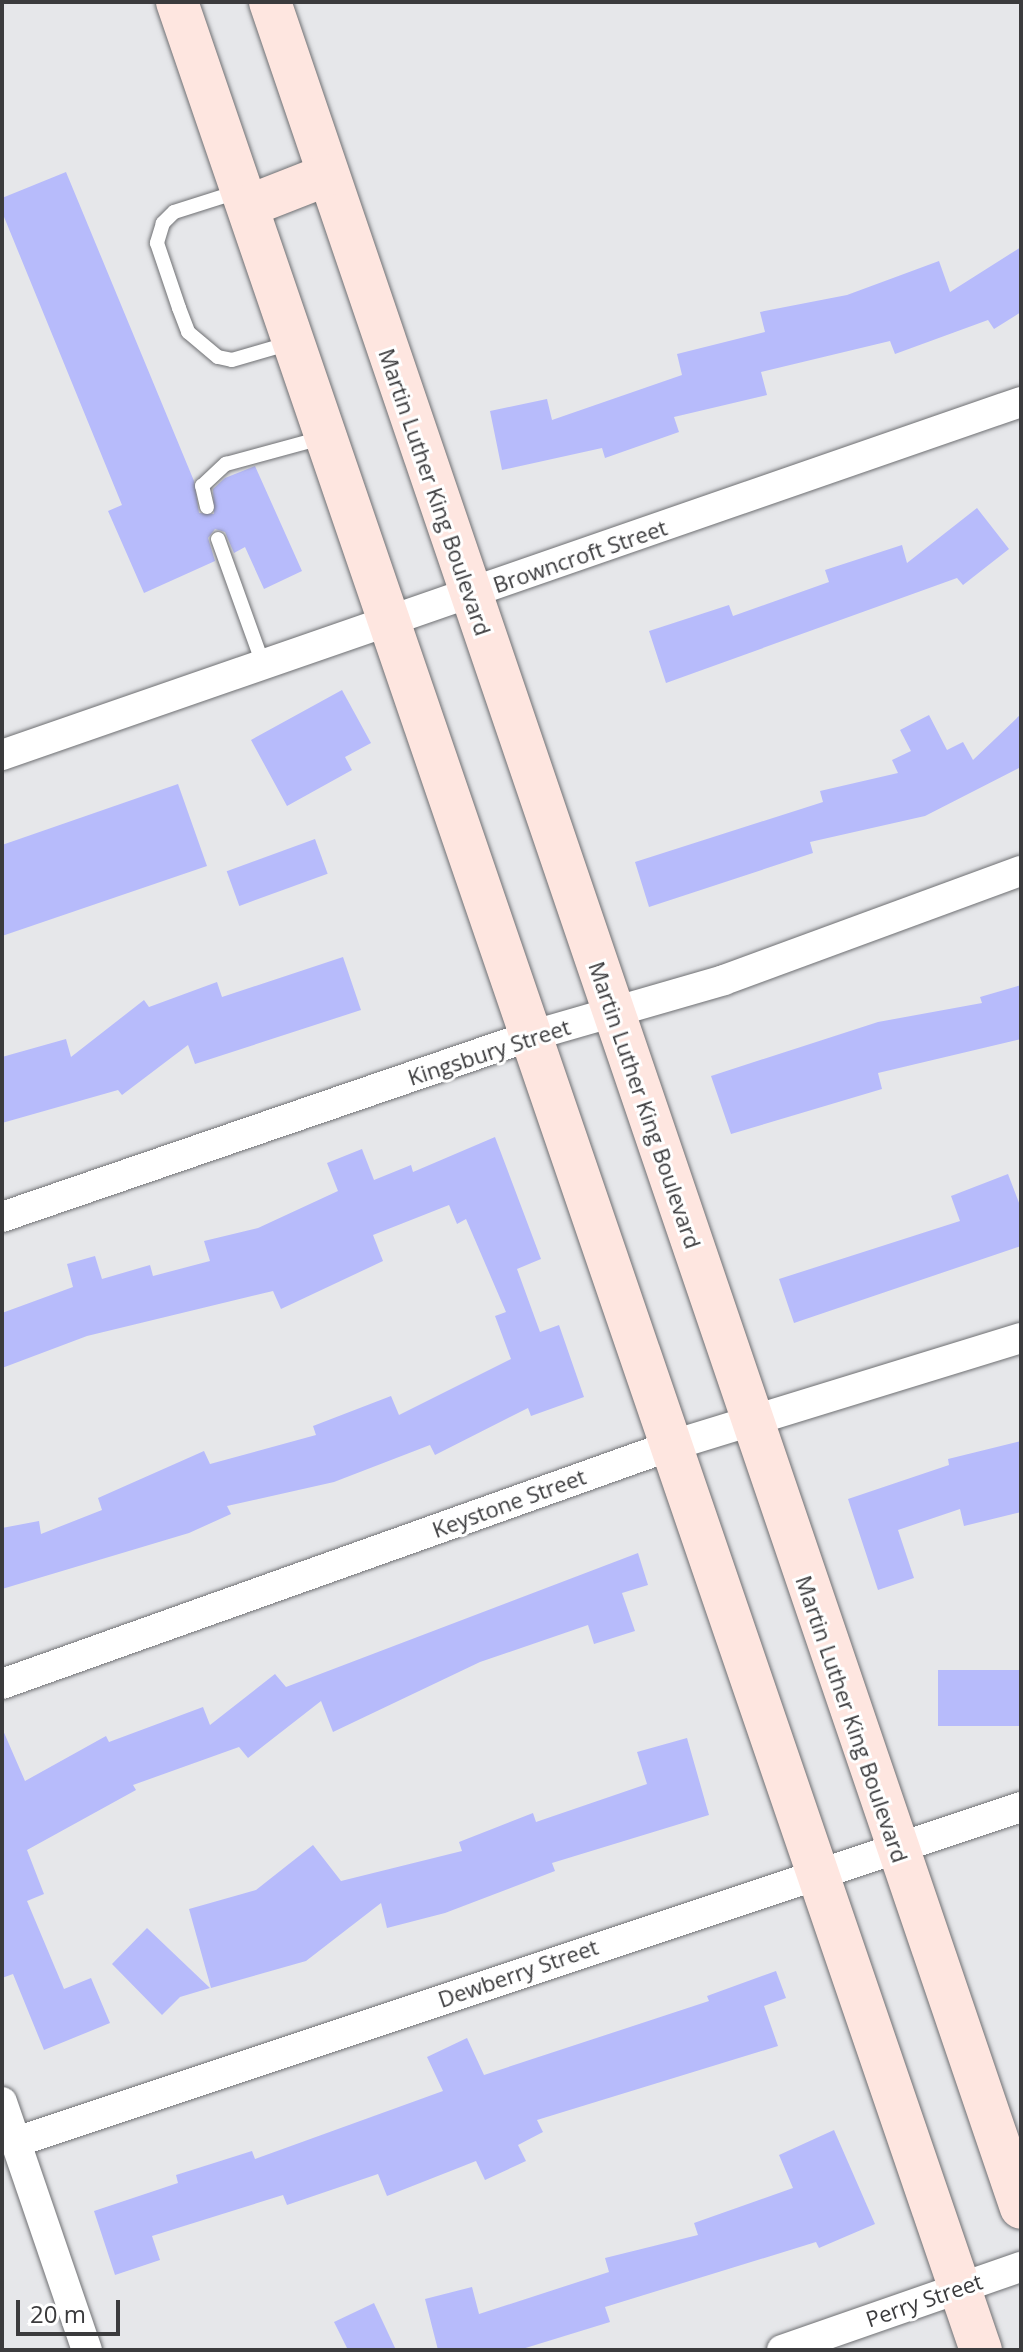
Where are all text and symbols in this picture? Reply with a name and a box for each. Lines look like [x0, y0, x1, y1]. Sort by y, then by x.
street label: Martin Luther King Boulevard [373, 345, 497, 639]
street label: Browncroft Street [490, 514, 670, 598]
street label: Martin Luther King Boulevard [583, 958, 707, 1252]
street label: Kingsbury Street [405, 1013, 573, 1091]
street label: Keystone Street [429, 1463, 589, 1543]
street label: Martin Luther King Boulevard [790, 1572, 914, 1866]
street label: Dewberry Street [435, 1933, 601, 2013]
street label: Perry Street [862, 2268, 986, 2332]
scale bar [20, 2284, 124, 2334]
text: 20 m [30, 2297, 86, 2330]

